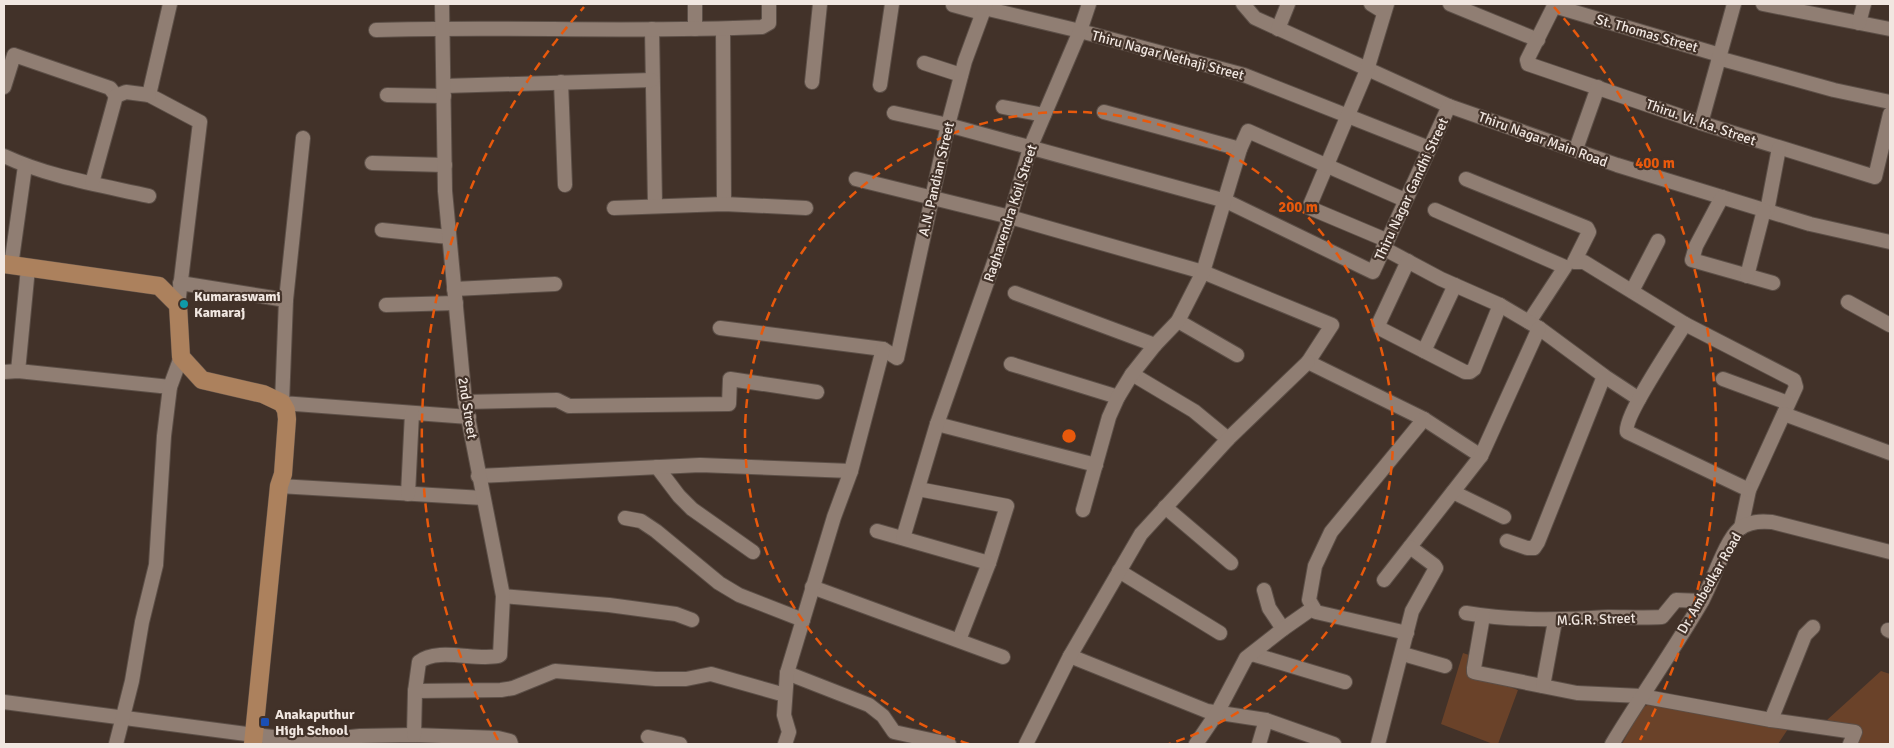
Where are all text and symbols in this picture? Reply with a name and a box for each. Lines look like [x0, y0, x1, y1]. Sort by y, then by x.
street label: St. Thomas Street [1594, 11, 1700, 56]
street label: Thiru Nagar Nethaji Street [1090, 27, 1246, 84]
street label: Thiru. Vi. Ka. Street [1644, 96, 1758, 149]
street label: Thiru Nagar Main Road [1476, 108, 1610, 171]
street label: Thiru Nagar Gandhi Street [1371, 115, 1452, 263]
street label: A.N. Pandian Street [915, 120, 958, 238]
street label: Raghavendra Koil Street [980, 142, 1041, 284]
text: 400 m [1635, 154, 1675, 172]
text: 200 m [1278, 198, 1318, 216]
place label: Kumaraswami Kamaraj [194, 288, 281, 321]
marker: Kumaraswami Kamaraj [178, 298, 190, 310]
street label: 2nd Street [454, 376, 481, 440]
centre of rings [1060, 427, 1078, 445]
street label: Dr. Ambedkar Road [1674, 530, 1745, 637]
street label: M.G.R. Street [1556, 610, 1636, 629]
place label: Anakaputhur High School [275, 706, 355, 739]
marker: Anakaputhur High School [259, 716, 271, 728]

